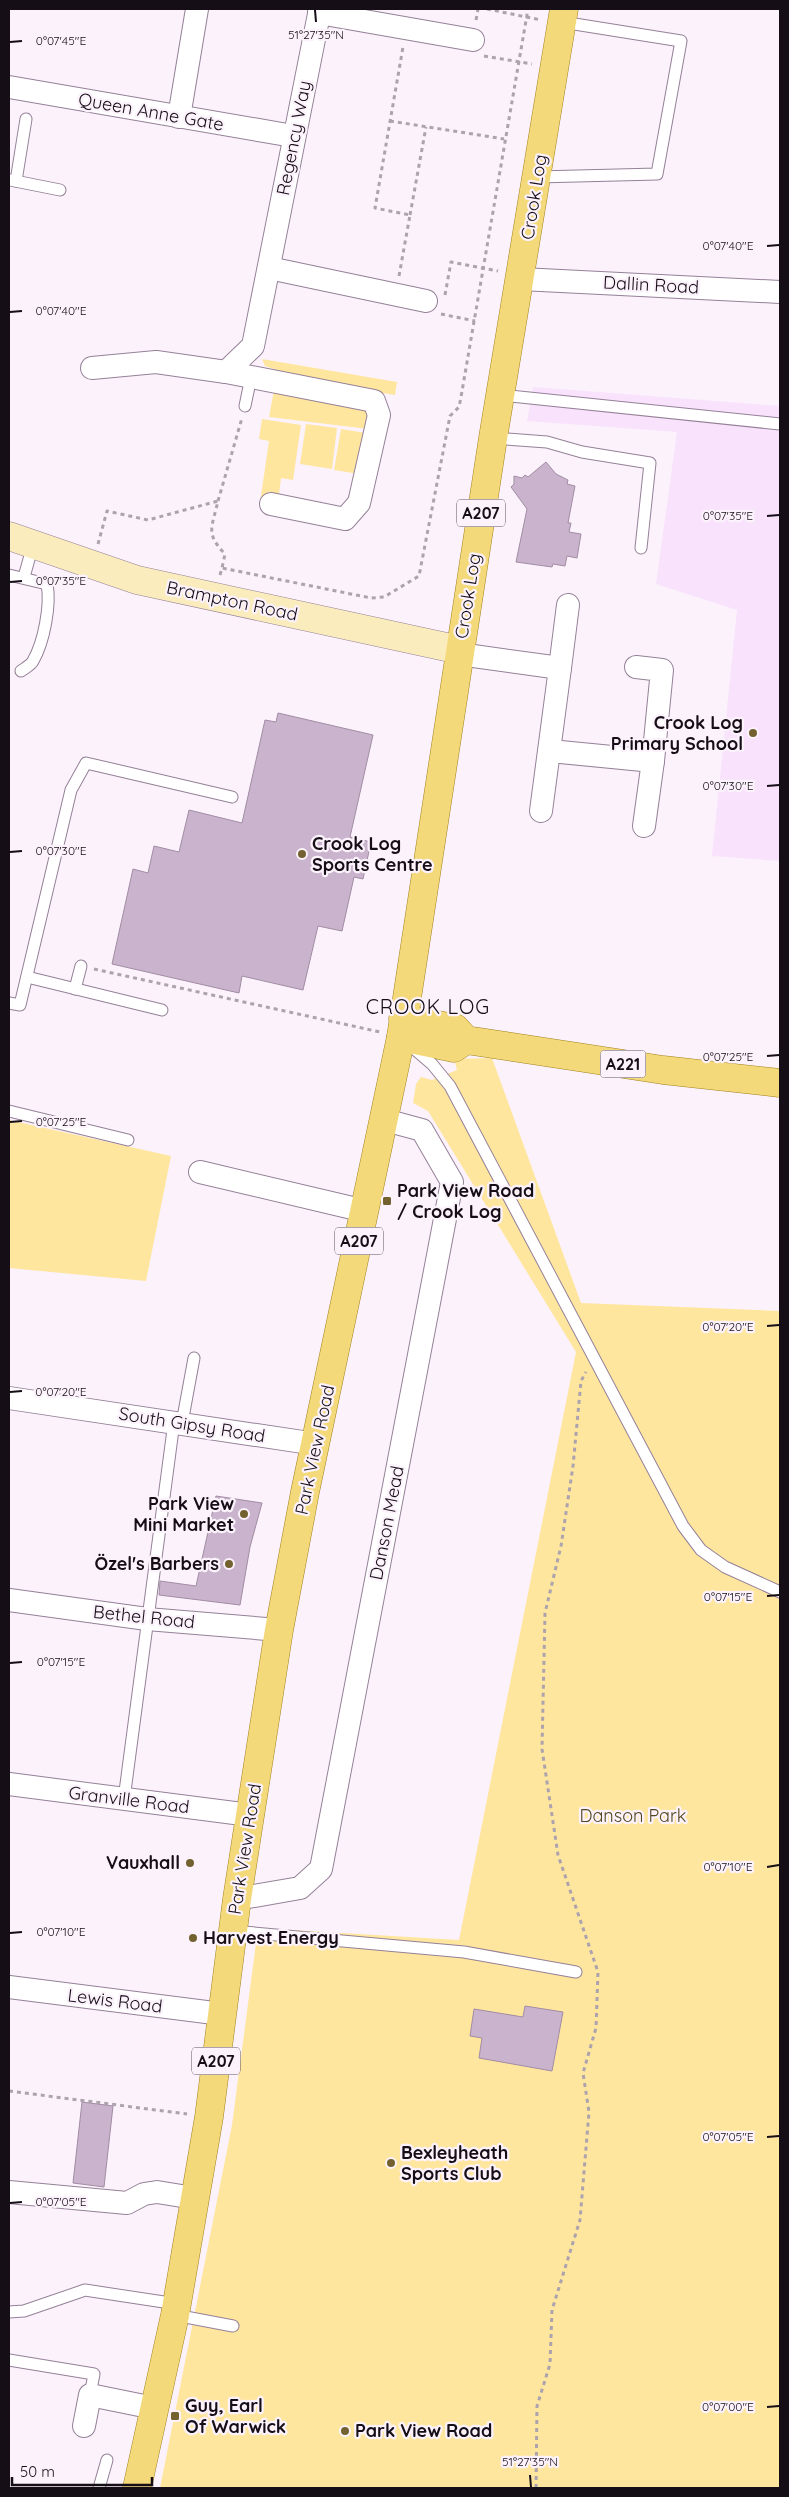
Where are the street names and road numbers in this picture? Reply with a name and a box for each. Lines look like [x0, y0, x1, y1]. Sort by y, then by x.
street label: Regency Way [271, 79, 316, 197]
street label: Queen Anne Gate [77, 87, 226, 136]
street label: Crook Log [515, 153, 552, 241]
street label: Dallin Road [603, 271, 700, 298]
road number: A207 [457, 499, 505, 526]
street label: Crook Log [449, 552, 486, 640]
street label: Brampton Road [164, 575, 300, 626]
road number: A221 [600, 1050, 646, 1078]
road number: A207 [335, 1228, 383, 1254]
street label: Park View Road [290, 1383, 339, 1517]
street label: South Gipsy Road [117, 1402, 267, 1447]
street label: Danson Mead [364, 1464, 409, 1582]
street label: Bethel Road [92, 1600, 196, 1633]
street label: Granville Road [67, 1781, 191, 1818]
street label: Park View Road [223, 1782, 266, 1916]
street label: Lewis Road [66, 1983, 164, 2018]
road number: A207 [192, 2048, 240, 2074]

